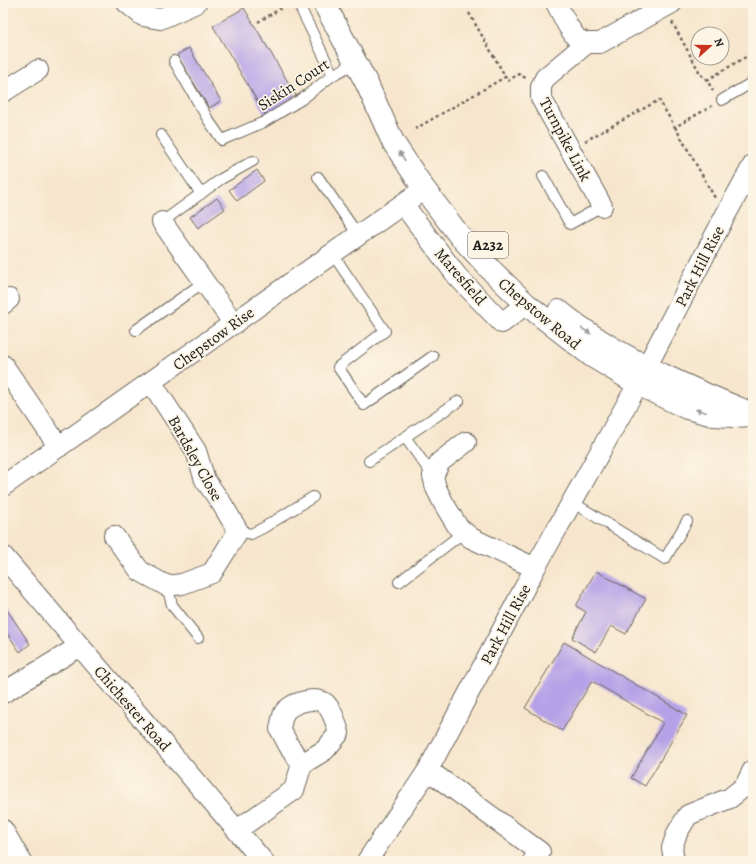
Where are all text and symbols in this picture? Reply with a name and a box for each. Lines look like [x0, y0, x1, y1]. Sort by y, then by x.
north arrow [690, 26, 730, 66]
text: N [710, 36, 727, 49]
street label: Siskin Court [253, 53, 334, 116]
street label: Turnpike Link [534, 94, 596, 185]
one-way arrow [399, 151, 406, 162]
street label: Park Hill Rise [670, 222, 730, 311]
road number: A232 [468, 232, 508, 258]
street label: Maresfield [429, 243, 492, 310]
street label: Chepstow Road [493, 273, 586, 355]
street label: Chepstow Rise [168, 302, 259, 376]
one-way arrow [581, 327, 591, 335]
one-way arrow [694, 408, 707, 414]
street label: Bardsley Close [163, 412, 228, 505]
street label: Park Hill Rise [475, 580, 536, 669]
street label: Chichester Road [89, 661, 176, 757]

